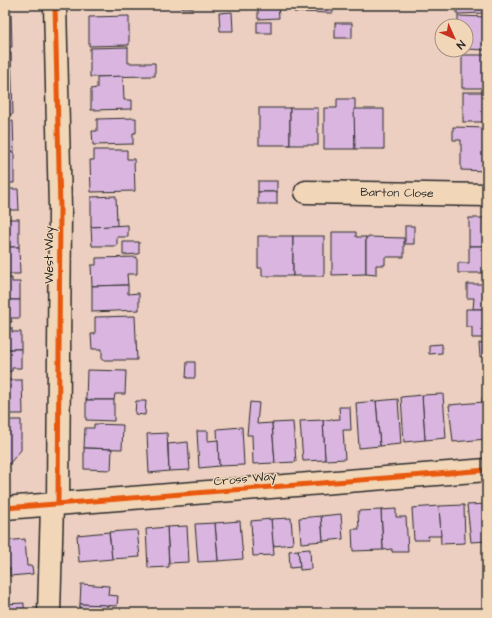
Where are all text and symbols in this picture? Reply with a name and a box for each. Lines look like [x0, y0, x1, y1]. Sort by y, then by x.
north arrow [434, 18, 474, 58]
text: N [453, 37, 468, 53]
street label: Barton Close [360, 184, 434, 202]
street label: West Way [41, 226, 59, 284]
street label: Cross Way [213, 468, 277, 491]

